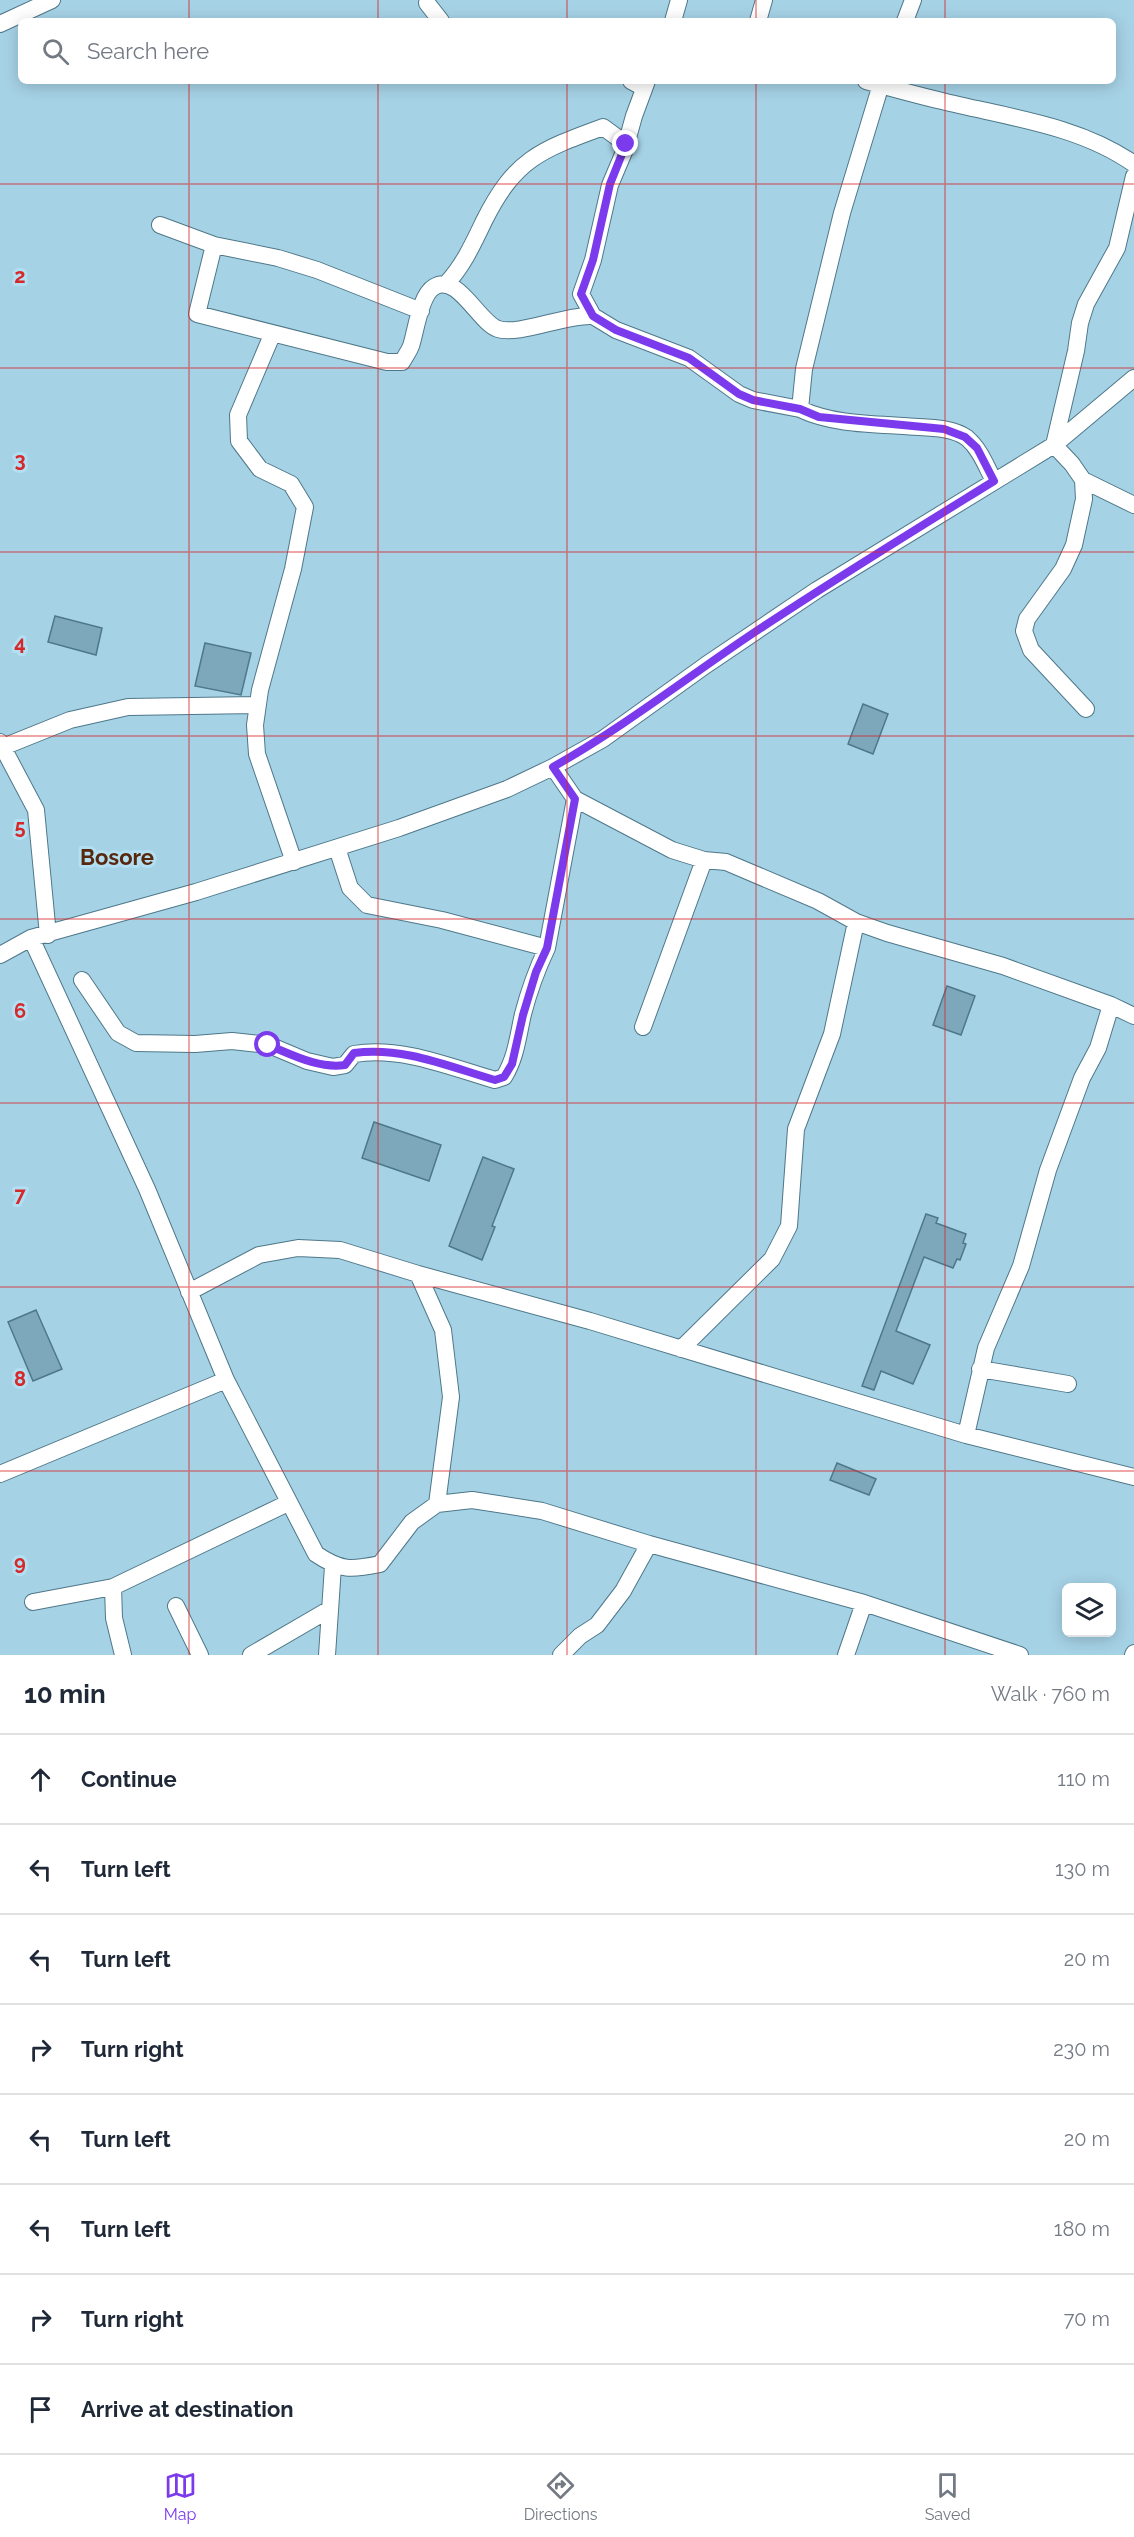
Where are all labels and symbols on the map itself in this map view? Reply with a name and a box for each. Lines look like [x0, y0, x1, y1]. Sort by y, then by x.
route end [612, 130, 638, 156]
text: 2 [14, 264, 26, 288]
text: 3 [14, 448, 26, 472]
text: 4 [14, 631, 26, 655]
text: 5 [14, 815, 26, 839]
district label: Bosore [80, 844, 154, 870]
text: 6 [14, 999, 26, 1023]
route start [254, 1031, 280, 1057]
text: 7 [14, 1183, 26, 1207]
text: 8 [14, 1367, 26, 1391]
text: 9 [14, 1551, 26, 1575]

